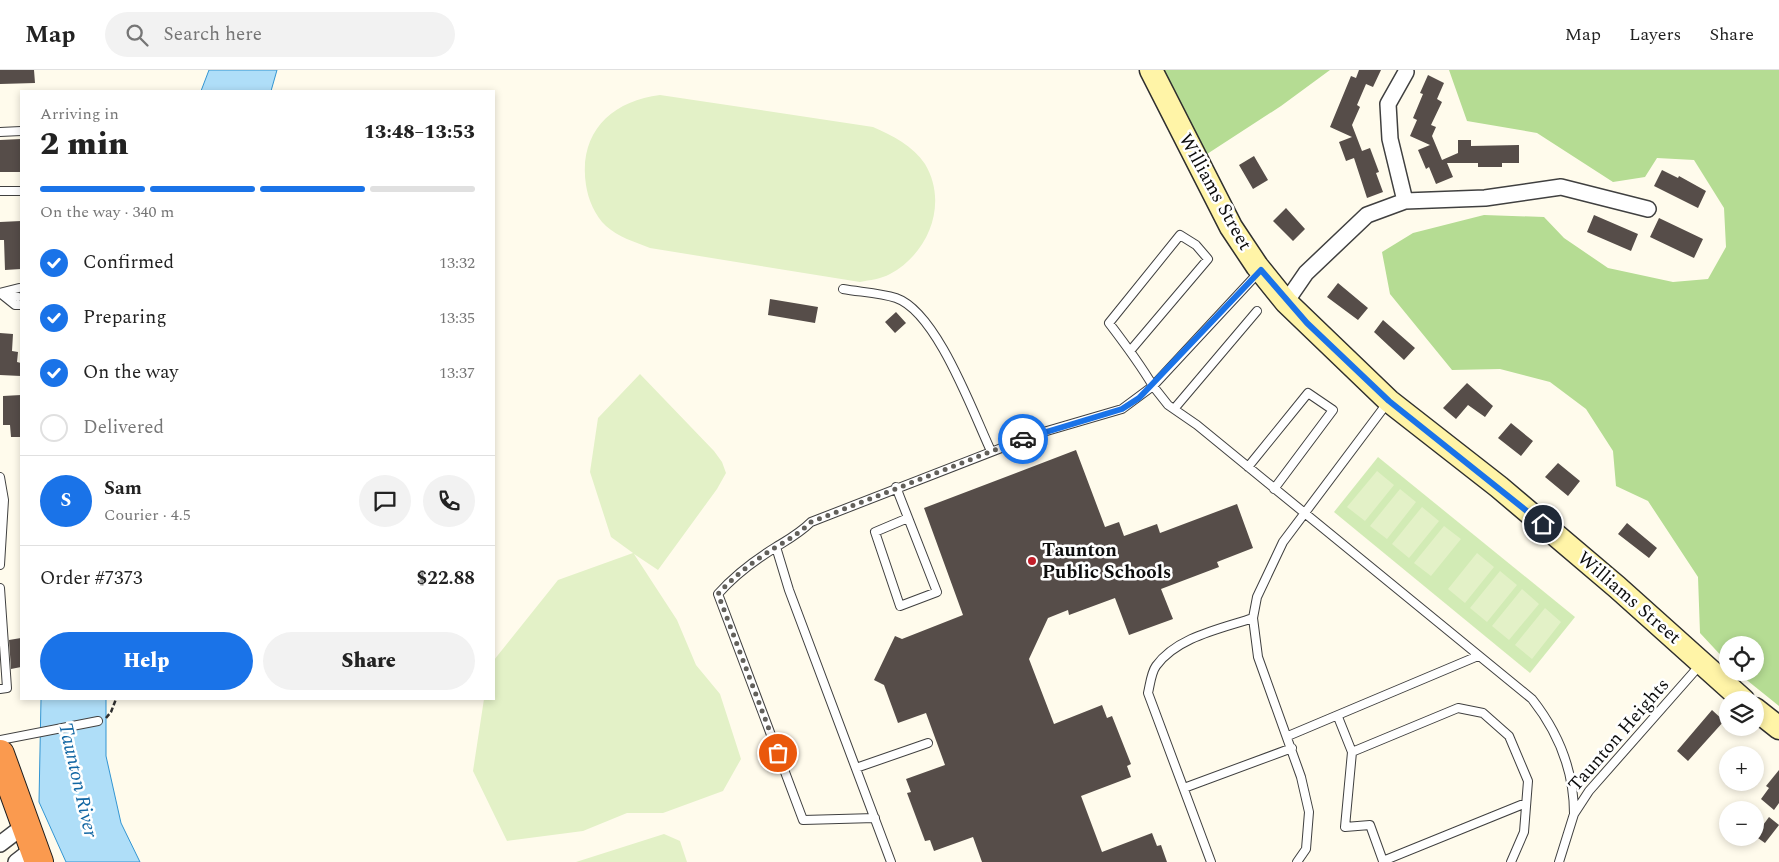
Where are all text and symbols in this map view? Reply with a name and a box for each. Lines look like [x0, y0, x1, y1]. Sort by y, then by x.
search box [105, 12, 455, 57]
text: Map [25, 17, 75, 53]
text: Search here [163, 20, 262, 49]
icon: search [123, 21, 151, 49]
text: Map [1565, 21, 1601, 48]
text: Layers [1629, 21, 1681, 48]
text: Share [1709, 21, 1754, 48]
text: Arriving in [40, 102, 119, 126]
text: 13:48–13:53 [364, 118, 475, 147]
text: 2 min [40, 120, 128, 169]
street label: Williams Street [1171, 128, 1259, 256]
text: On the way · 340 m [40, 200, 174, 224]
text: Confirmed [83, 248, 174, 277]
icon: check [40, 249, 68, 277]
text: 13:32 [439, 251, 475, 275]
text: Preparing [83, 303, 167, 332]
icon: check [40, 304, 68, 332]
text: 13:35 [439, 306, 475, 330]
text: On the way [83, 358, 179, 387]
icon: check [40, 359, 68, 387]
text: 13:37 [439, 361, 475, 385]
text: Delivered [83, 413, 164, 442]
courier [998, 414, 1048, 464]
icon: car [1009, 425, 1037, 453]
text: Sam [104, 474, 142, 503]
button: chat [359, 475, 411, 527]
button: phone [423, 475, 475, 527]
text: S [61, 486, 71, 515]
text: Courier · 4.5 [104, 503, 191, 527]
pin [1522, 503, 1564, 545]
icon: home [1529, 510, 1557, 538]
place label: Taunton Public Schools [1042, 536, 1171, 587]
street label: Williams Street [1570, 544, 1688, 652]
marker: Taunton Public Schools [1026, 555, 1038, 567]
text: Order #7373 [40, 564, 143, 593]
text: $22.88 [417, 564, 475, 593]
button: Help [40, 632, 253, 690]
button: Share [263, 632, 475, 690]
map controls [1719, 636, 1764, 846]
button: locate [1719, 636, 1764, 681]
street label: Taunton Heights [1561, 672, 1677, 798]
button: layers [1719, 691, 1764, 736]
water label: Taunton River [50, 720, 106, 841]
pin [757, 732, 799, 774]
icon: bag [764, 739, 792, 767]
button: + [1719, 746, 1764, 791]
button: − [1719, 801, 1764, 846]

